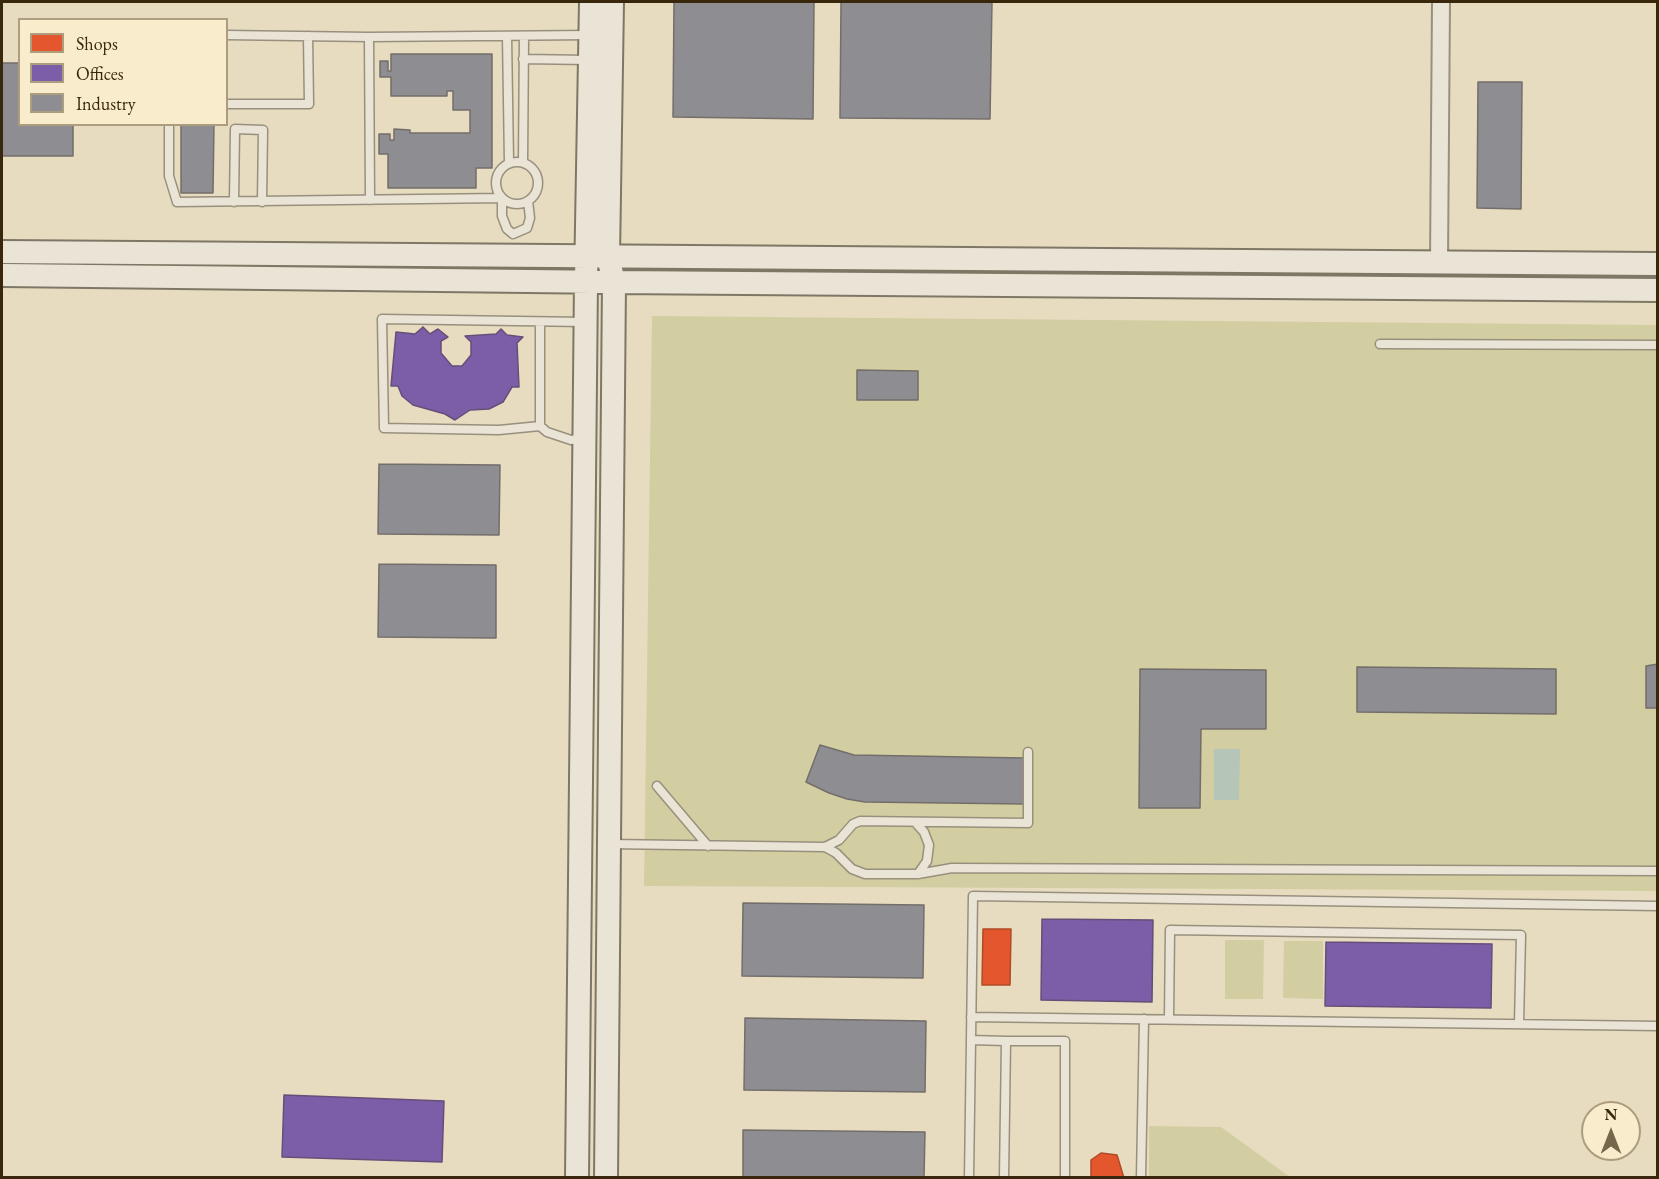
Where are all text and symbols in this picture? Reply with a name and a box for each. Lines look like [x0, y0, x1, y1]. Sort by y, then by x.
legend [18, 18, 228, 126]
text: Shops [76, 32, 118, 55]
text: Offices [76, 62, 124, 85]
text: Industry [76, 92, 136, 115]
north arrow [1581, 1101, 1641, 1161]
text: N [1605, 1104, 1617, 1125]

